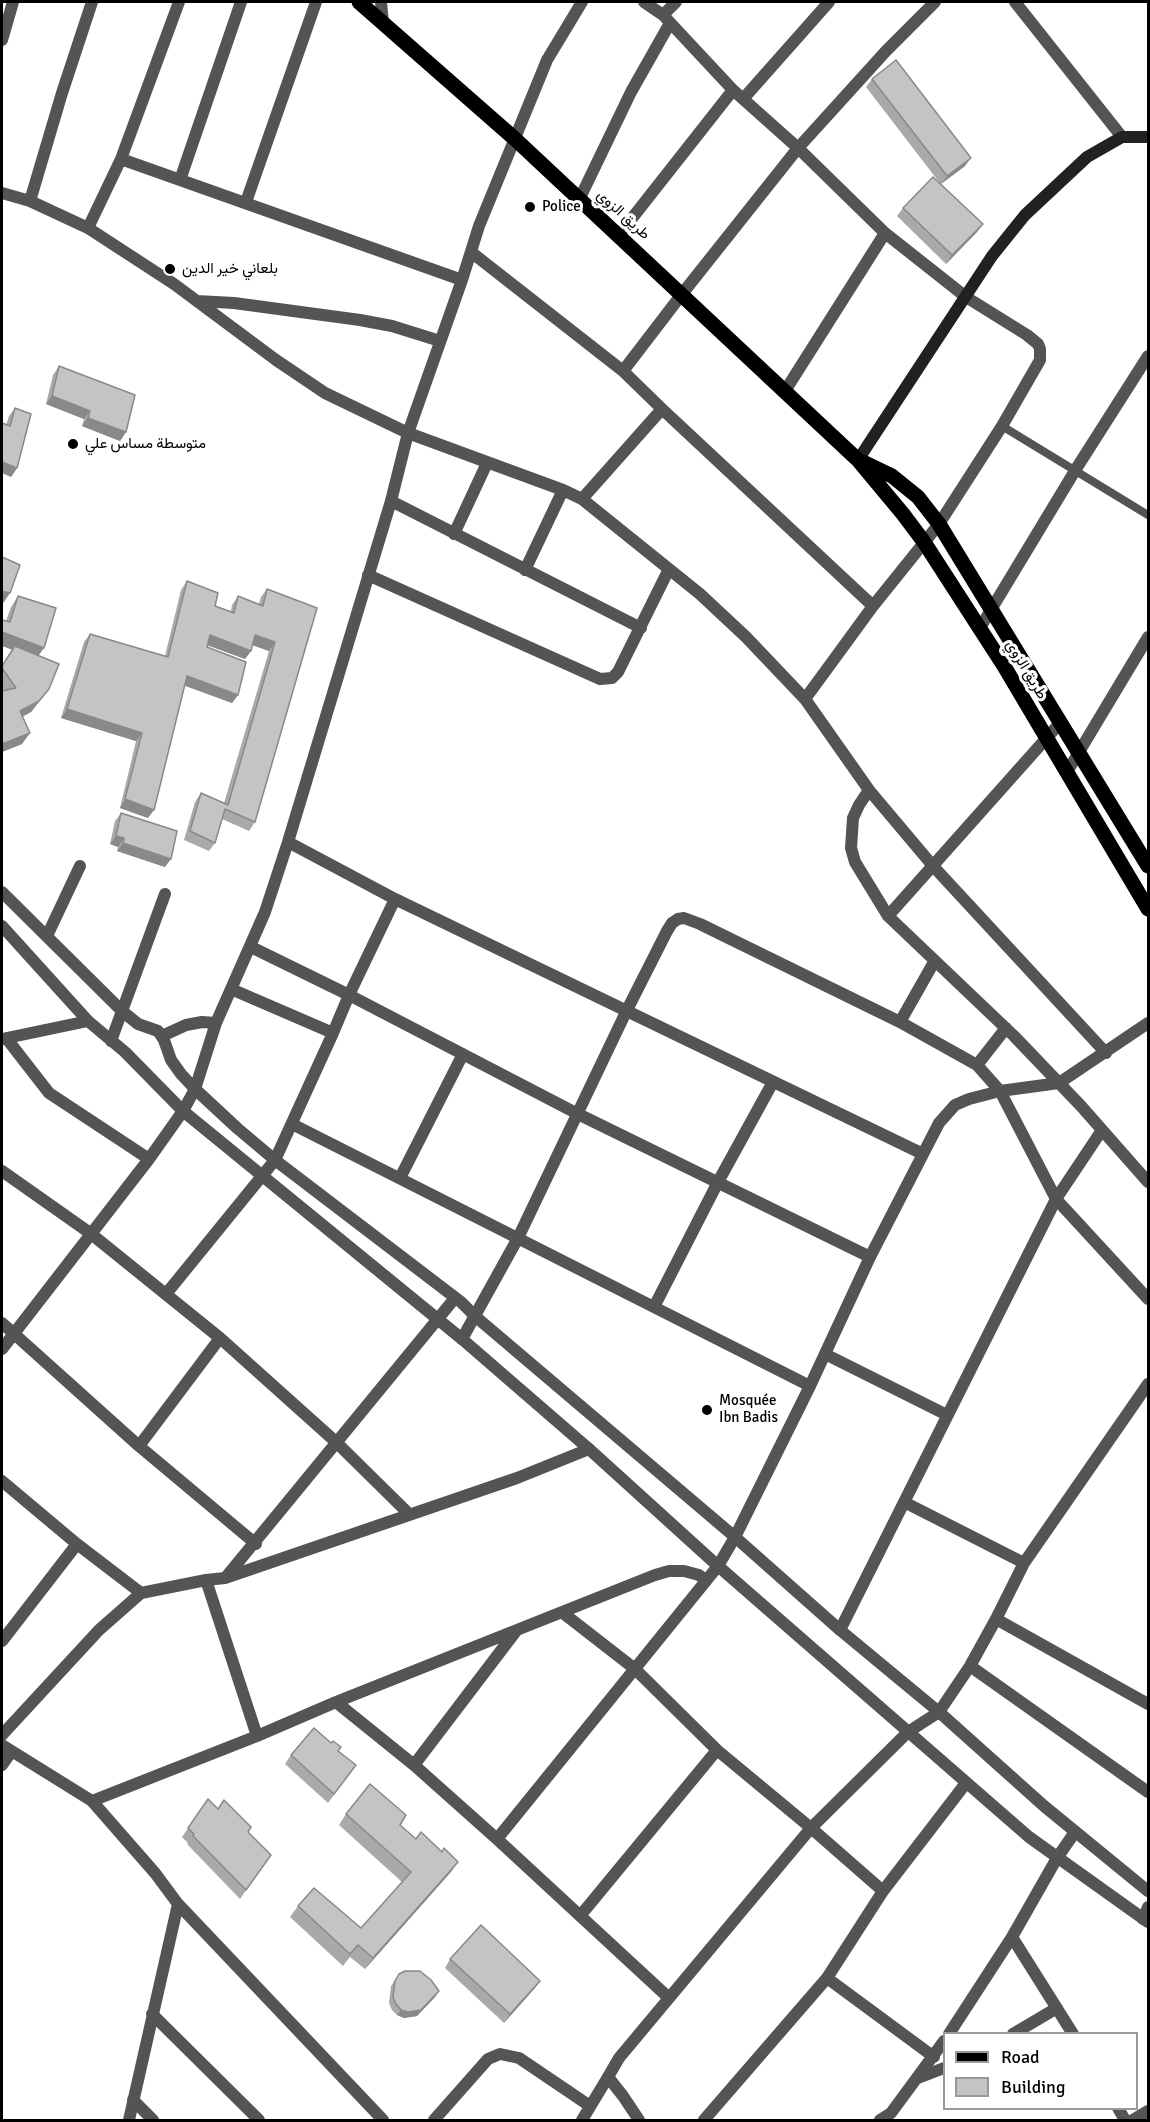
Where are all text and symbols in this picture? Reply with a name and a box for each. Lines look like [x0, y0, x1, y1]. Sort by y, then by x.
street label: طريق الزوي [593, 186, 653, 244]
place label: Police [542, 198, 581, 216]
marker: Police [523, 200, 537, 214]
place label: بلعاني خير الدين [182, 260, 278, 278]
marker: بلعاني خير الدين [163, 262, 177, 276]
place label: متوسطة مساس علي [85, 435, 206, 453]
marker: متوسطة مساس علي [66, 437, 80, 451]
street label: طريق الزوي [1001, 637, 1051, 703]
place label: Mosquée Ibn Badis [719, 1392, 778, 1427]
marker: Mosquée Ibn Badis [700, 1403, 714, 1417]
legend [943, 2032, 1138, 2110]
text: Road [1001, 2046, 1040, 2068]
text: Building [1001, 2076, 1065, 2098]

